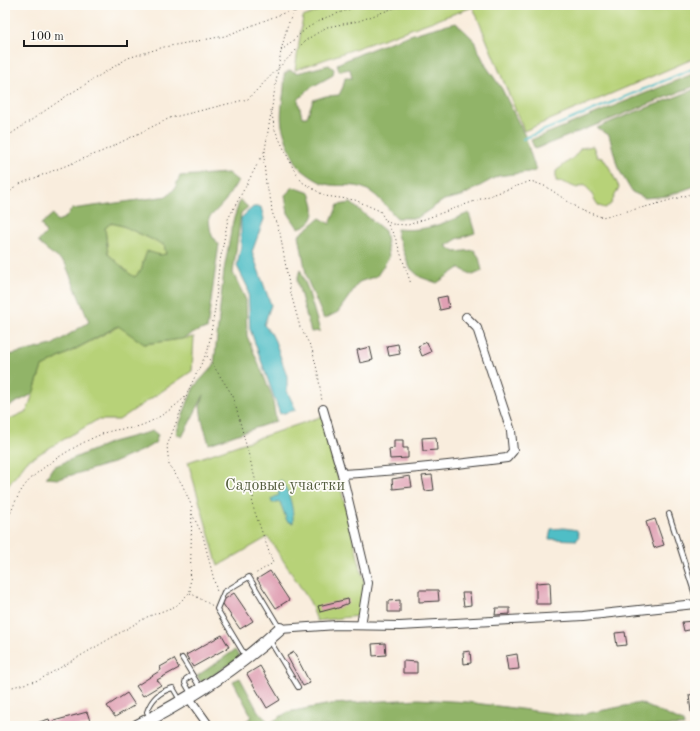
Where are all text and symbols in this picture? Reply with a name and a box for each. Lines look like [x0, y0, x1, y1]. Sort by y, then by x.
scale bar [24, 22, 127, 48]
text: 100 m [30, 31, 64, 43]
park label: Садовые участки [225, 478, 345, 494]

